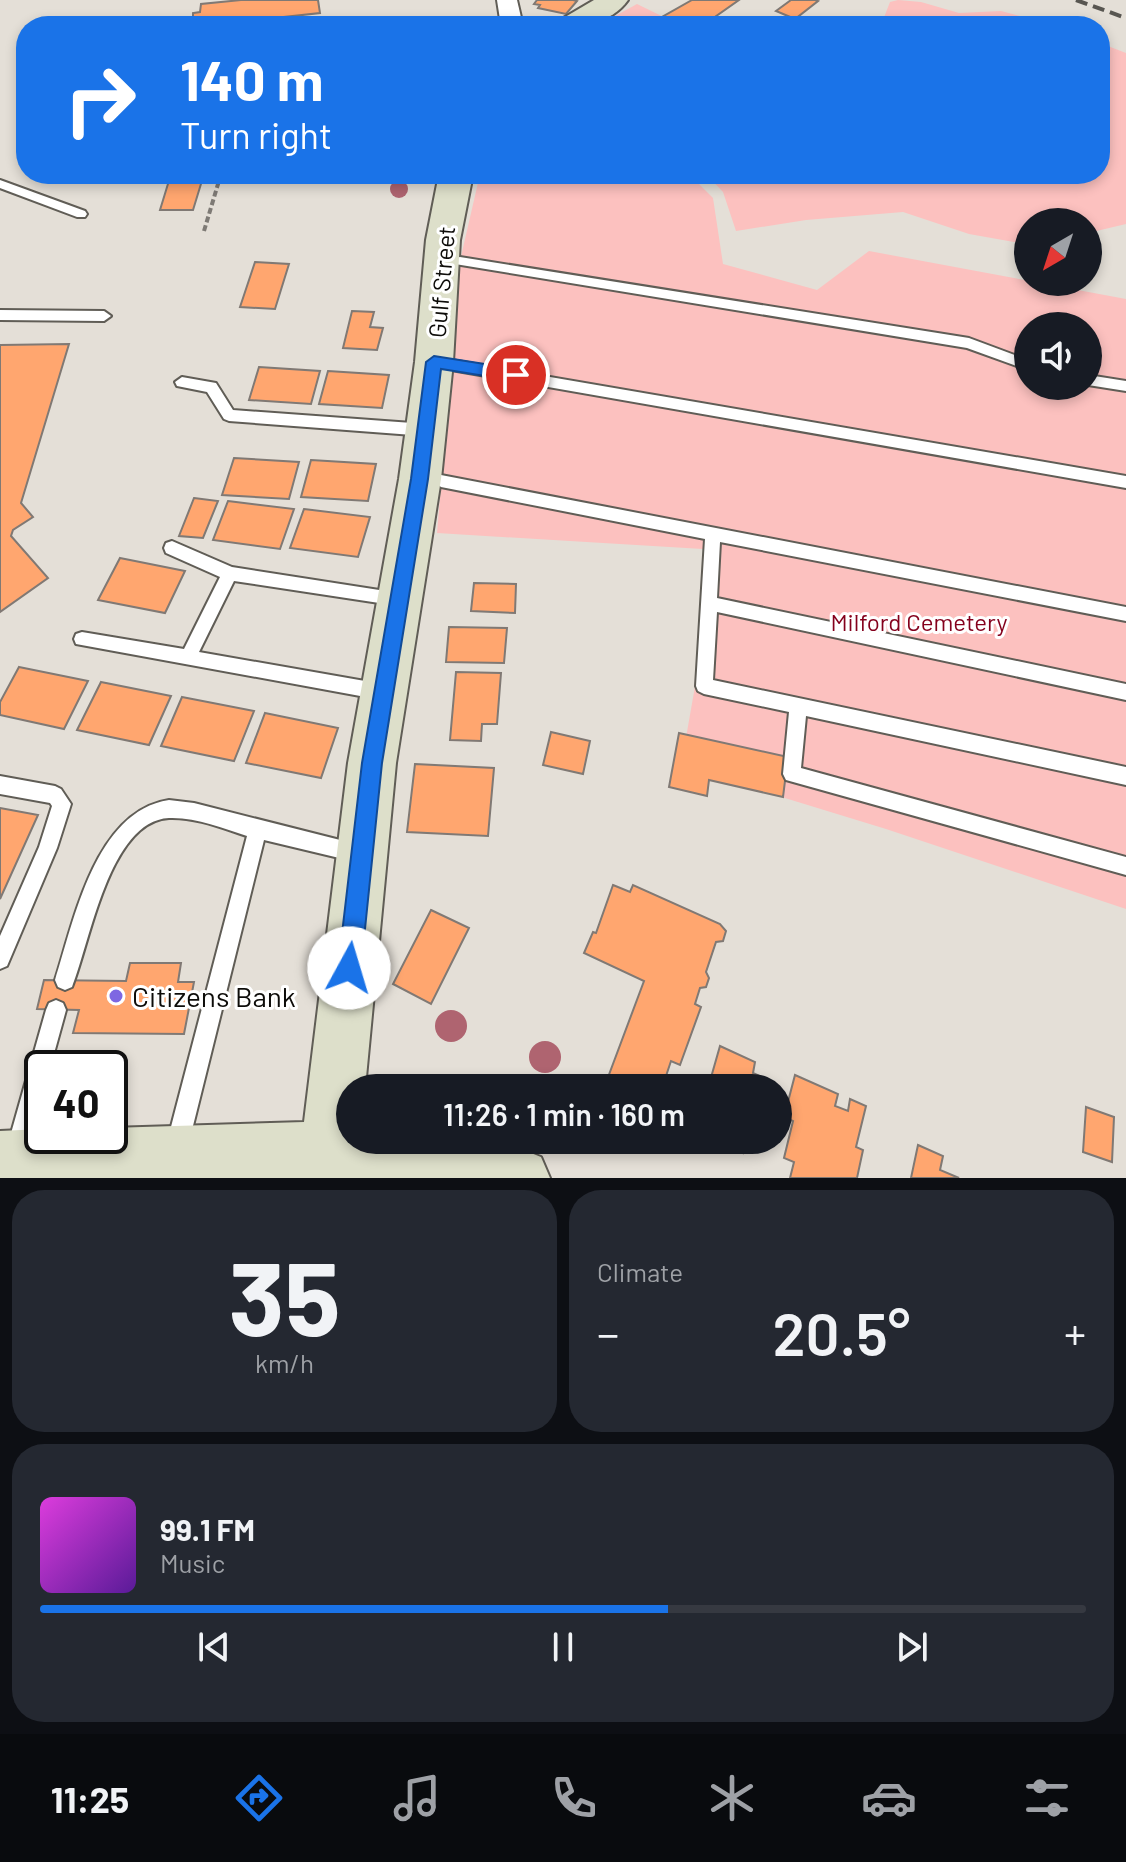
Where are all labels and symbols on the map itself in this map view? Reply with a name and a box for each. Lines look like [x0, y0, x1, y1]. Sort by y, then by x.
north arrow [1014, 208, 1102, 296]
street label: Gulf Street [422, 225, 460, 339]
pin [482, 341, 550, 409]
park label: Milford Cemetery [830, 607, 1008, 636]
position arrow [307, 926, 391, 1010]
place label: Citizens Bank [132, 979, 296, 1013]
marker: Citizens Bank [107, 987, 125, 1005]
speed limit sign: 40 [24, 1050, 128, 1154]

